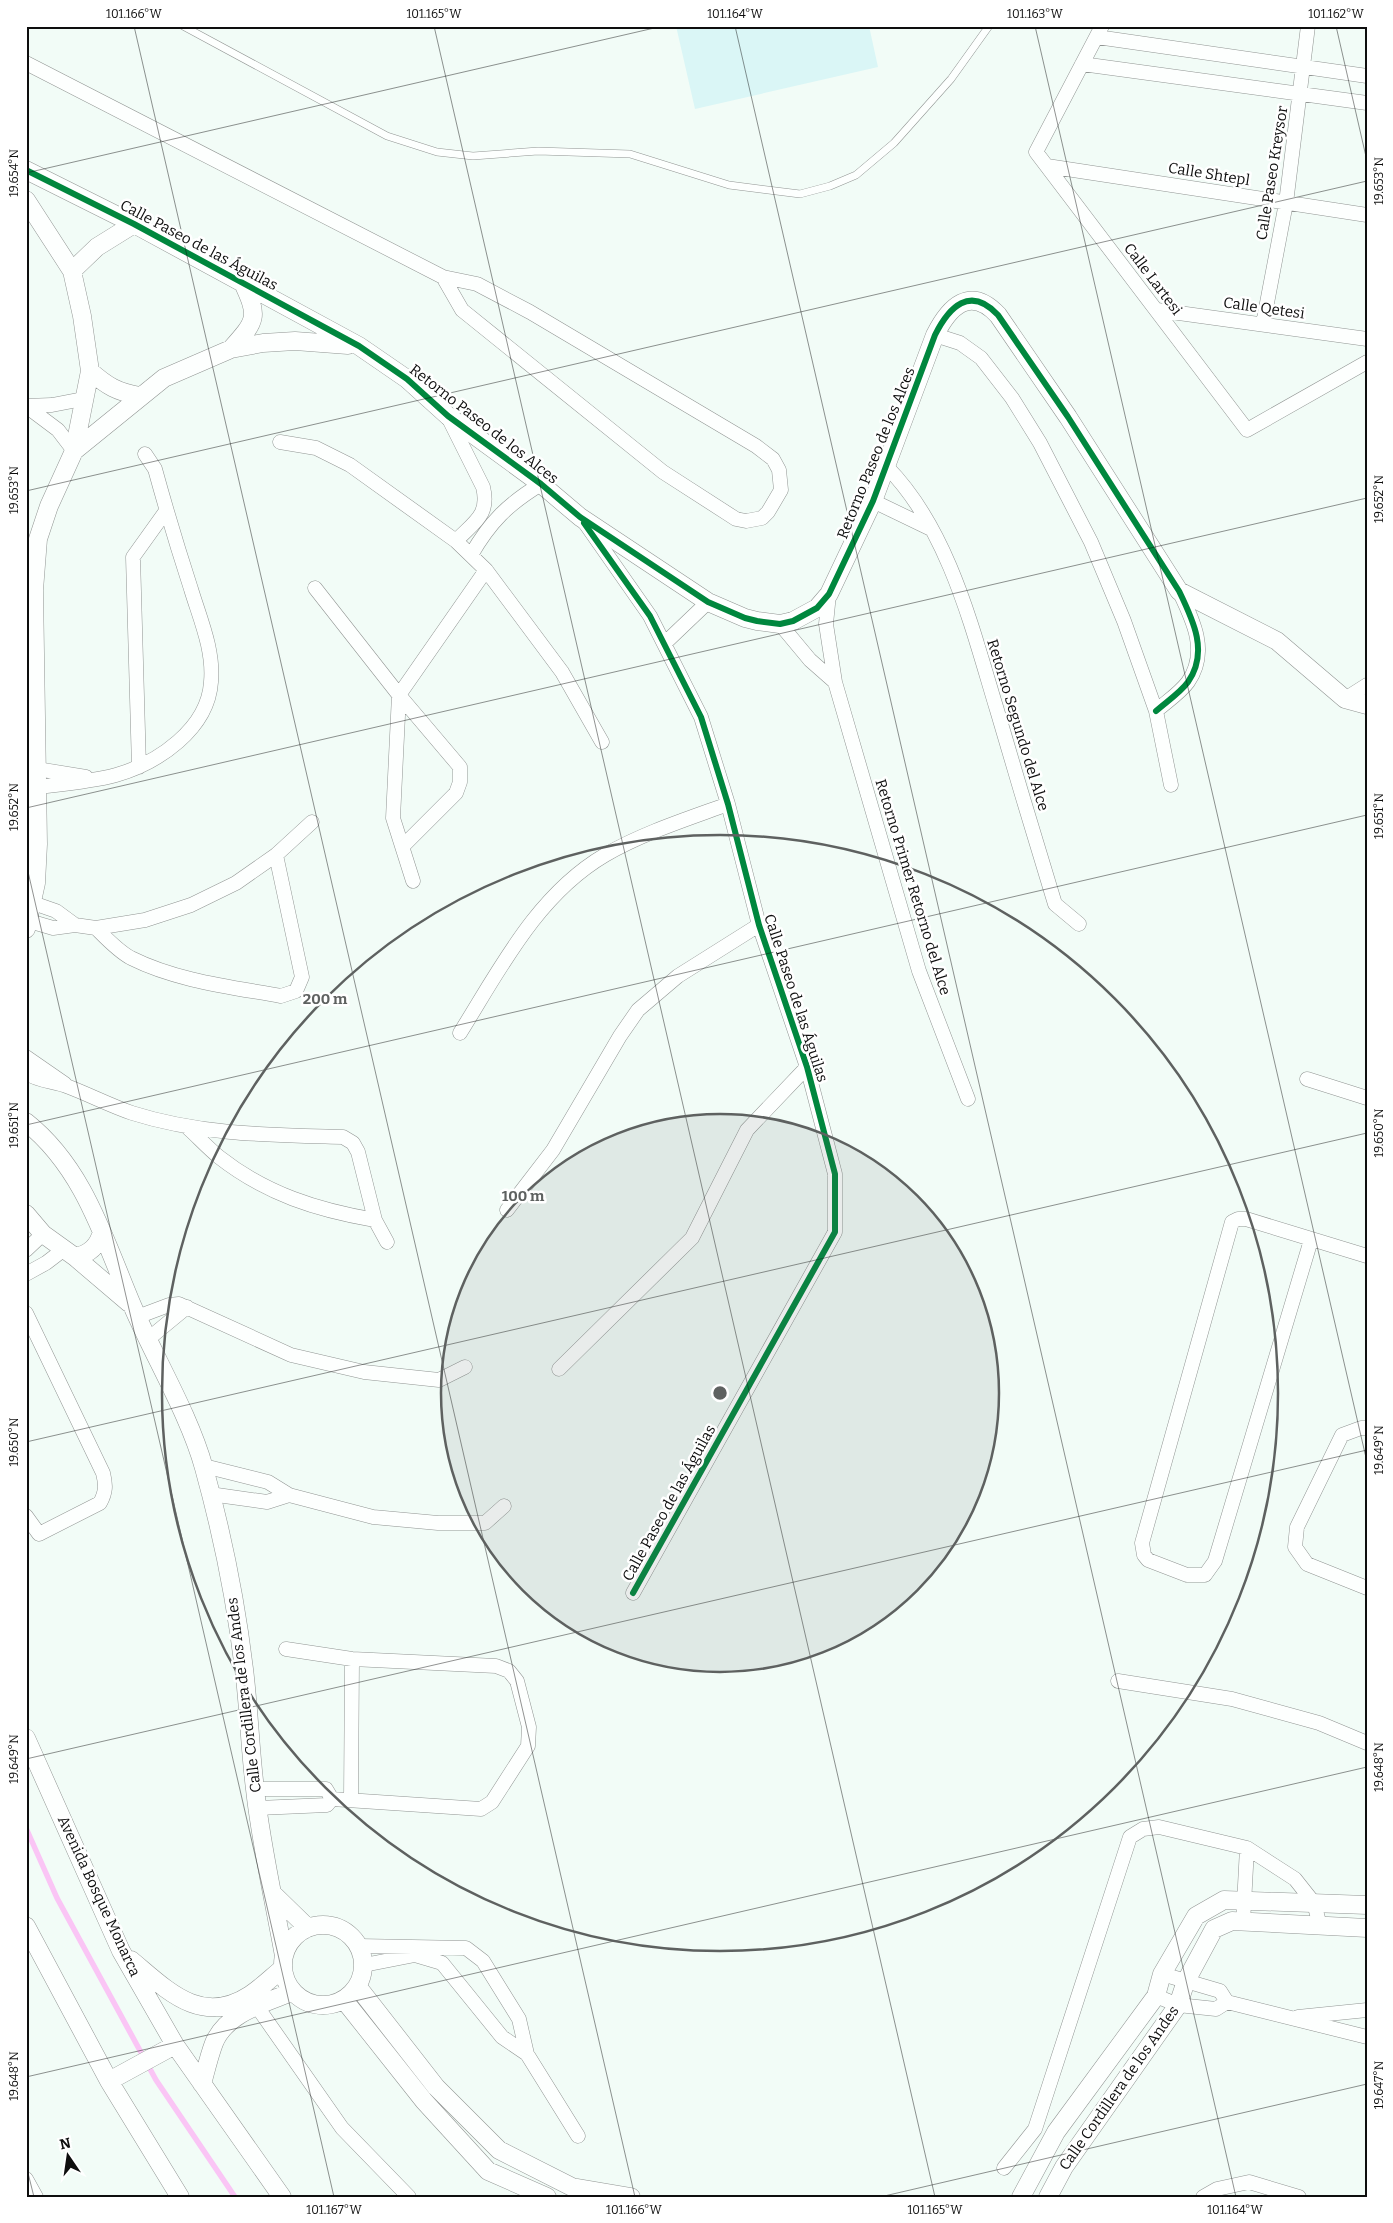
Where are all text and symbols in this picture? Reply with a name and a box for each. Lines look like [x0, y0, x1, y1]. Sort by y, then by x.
text: 101.166°W [106, 7, 163, 21]
text: 101.165°W [406, 7, 462, 21]
text: 101.164°W [707, 7, 764, 21]
text: 101.163°W [1007, 7, 1064, 21]
text: 101.162°W [1308, 7, 1364, 21]
street label: Calle Paseo Kreysor [1252, 104, 1292, 241]
text: 19.654°N [7, 148, 21, 197]
text: 19.653°N [1372, 156, 1386, 205]
street label: Calle Shtepl [1167, 159, 1251, 189]
street label: Calle Paseo de las Águilas [117, 196, 281, 294]
street label: Calle Lartesi [1120, 239, 1186, 319]
street label: Calle Qetesi [1222, 293, 1306, 323]
street label: Retorno Paseo de los Alces [406, 360, 562, 488]
street label: Retorno Paseo de los Alces [833, 364, 919, 542]
text: 19.653°N [7, 465, 21, 514]
text: 19.652°N [1372, 475, 1386, 523]
street label: Retorno Segundo del Alce [983, 637, 1053, 813]
street label: Retorno Primer Retorno del Alce [872, 777, 954, 997]
text: 19.652°N [7, 783, 21, 831]
text: 19.651°N [1372, 793, 1386, 839]
street label: Calle Paseo de las Águilas [760, 912, 832, 1084]
text: 200 m [303, 990, 348, 1008]
text: 19.651°N [7, 1102, 21, 1148]
text: 19.650°N [1372, 1108, 1386, 1158]
text: 100 m [502, 1187, 545, 1205]
centre of rings [711, 1384, 729, 1402]
text: 19.650°N [7, 1417, 21, 1467]
street label: Calle Paseo de las Águilas [619, 1422, 719, 1584]
text: 19.649°N [1372, 1425, 1386, 1475]
street label: Calle Cordillera de los Andes [223, 1596, 265, 1794]
text: 19.649°N [7, 1734, 21, 1784]
text: 19.648°N [1372, 1742, 1386, 1792]
street label: Avenida Bosque Monarca [54, 1813, 144, 1979]
street label: Calle Cordillera de los Andes [1055, 2002, 1183, 2174]
text: 19.648°N [7, 2051, 21, 2101]
text: 19.647°N [1372, 2060, 1386, 2109]
north arrow [42, 2130, 92, 2180]
text: N [58, 2134, 73, 2153]
text: 101.167°W [306, 2203, 362, 2217]
text: 101.166°W [606, 2203, 663, 2217]
text: 101.165°W [907, 2203, 963, 2217]
text: 101.164°W [1207, 2203, 1264, 2217]

